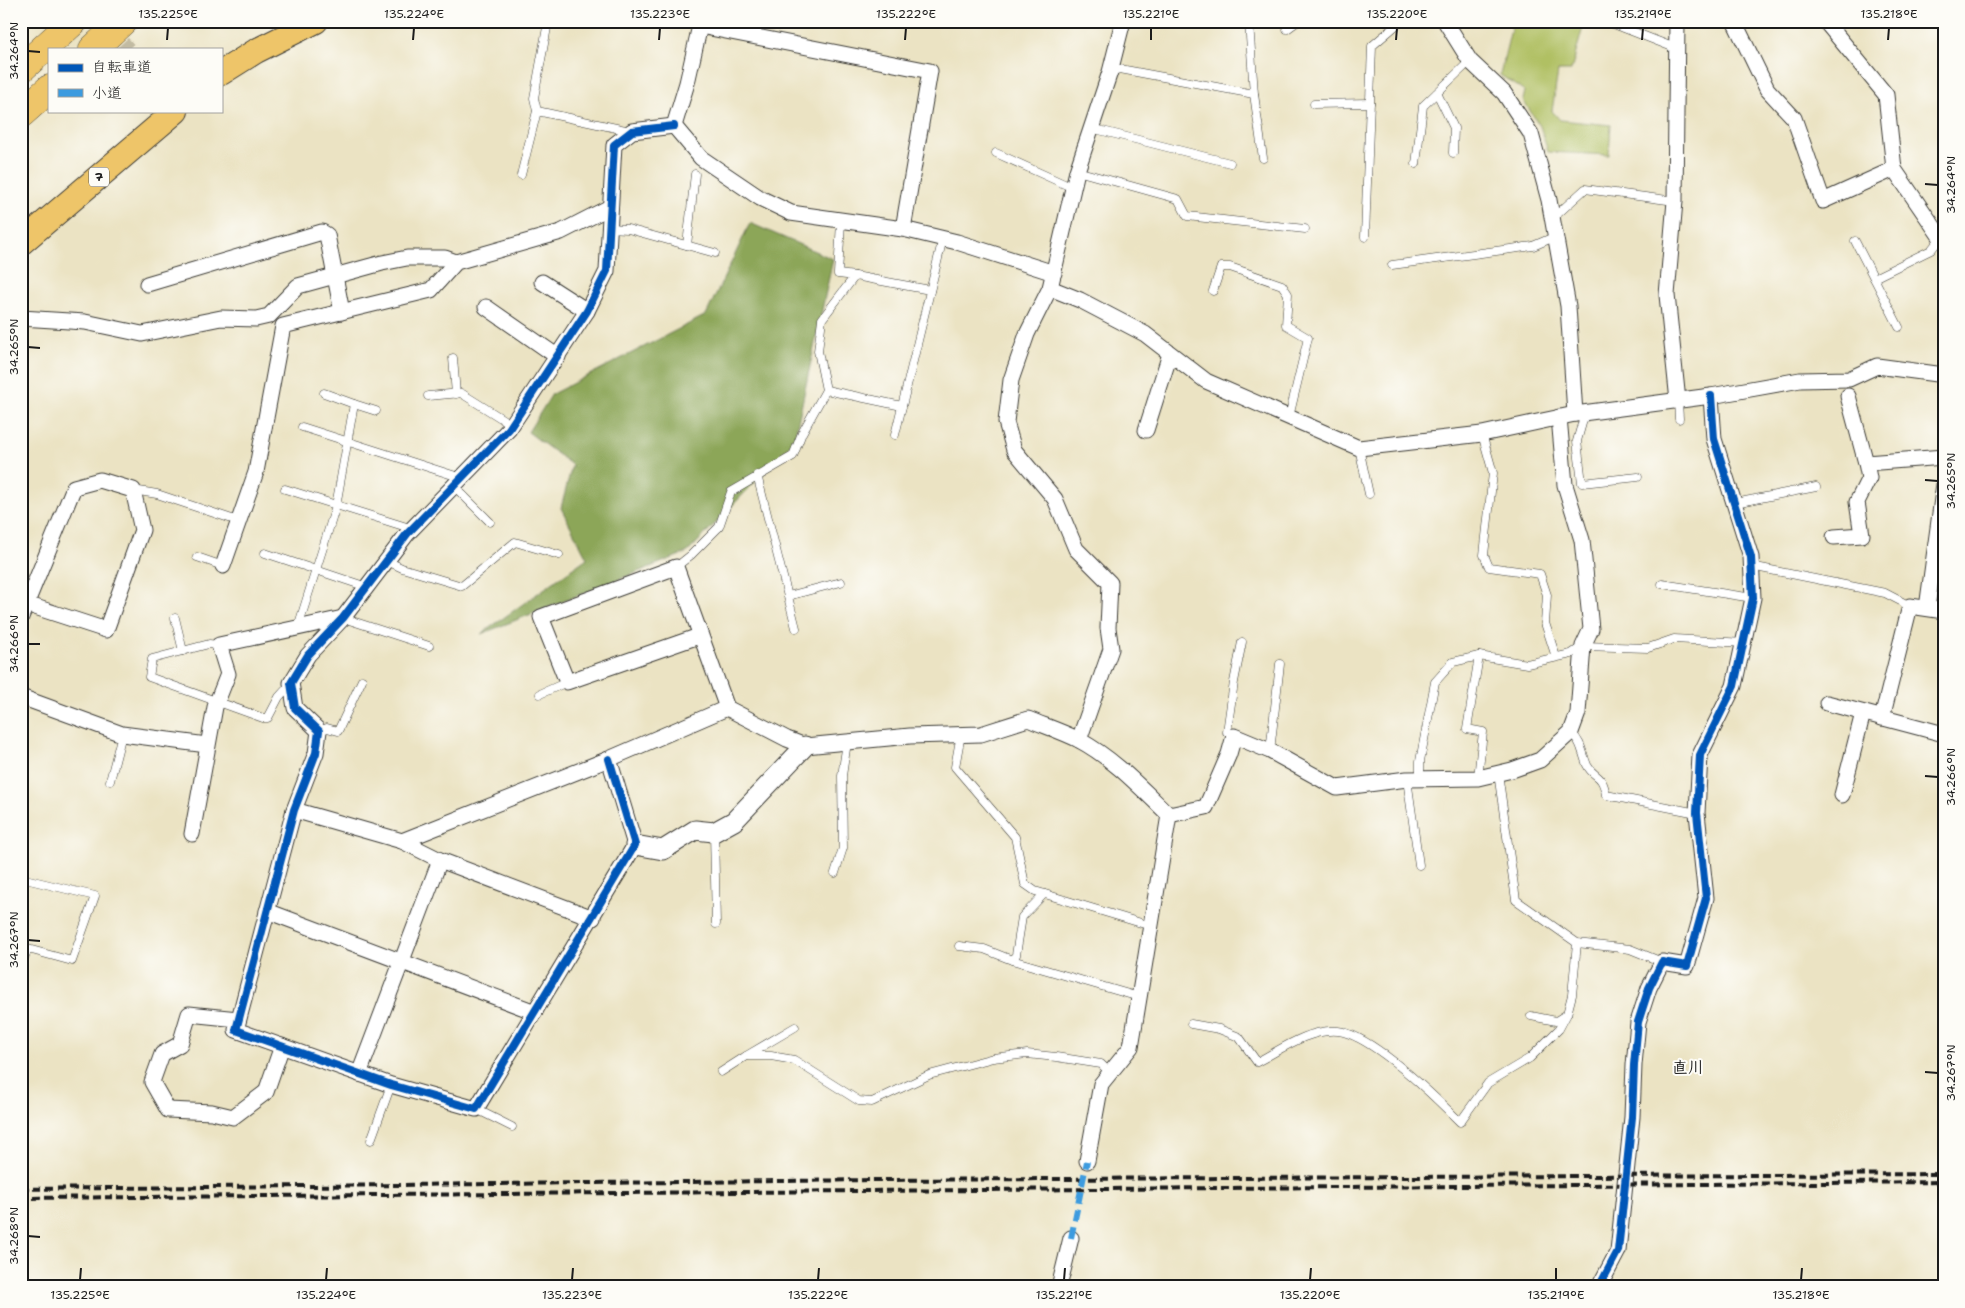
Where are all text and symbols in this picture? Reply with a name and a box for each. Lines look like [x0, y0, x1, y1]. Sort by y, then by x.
text: 135.225°E [138, 6, 198, 22]
text: 135.224°E [384, 6, 444, 22]
text: 135.223°E [630, 6, 690, 22]
text: 135.222°E [876, 6, 936, 22]
text: 135.221°E [1123, 6, 1179, 22]
text: 135.220°E [1367, 6, 1427, 22]
text: 135.219°E [1615, 6, 1671, 22]
text: 135.218°E [1860, 6, 1918, 22]
text: 34.264°N [6, 22, 22, 80]
legend [48, 48, 222, 112]
text: 自転車道 [92, 57, 152, 77]
text: 小道 [92, 83, 122, 103]
text: 34.264°N [1943, 156, 1959, 214]
road number: 7 [89, 168, 109, 186]
text: 34.265°N [6, 318, 22, 376]
text: 34.265°N [1943, 452, 1959, 510]
text: 34.266°N [6, 615, 22, 673]
text: 34.266°N [1943, 748, 1959, 806]
text: 34.267°N [6, 911, 22, 969]
text: 34.267°N [1943, 1044, 1959, 1102]
district label: 直川 [1672, 1057, 1704, 1078]
text: 34.268°N [6, 1207, 22, 1265]
text: 135.225°E [50, 1287, 110, 1303]
text: 135.224°E [296, 1287, 356, 1303]
text: 135.223°E [542, 1287, 602, 1303]
text: 135.222°E [788, 1287, 848, 1303]
text: 135.221°E [1036, 1287, 1092, 1303]
text: 135.220°E [1280, 1287, 1340, 1303]
text: 135.219°E [1528, 1287, 1584, 1303]
text: 135.218°E [1772, 1287, 1830, 1303]

